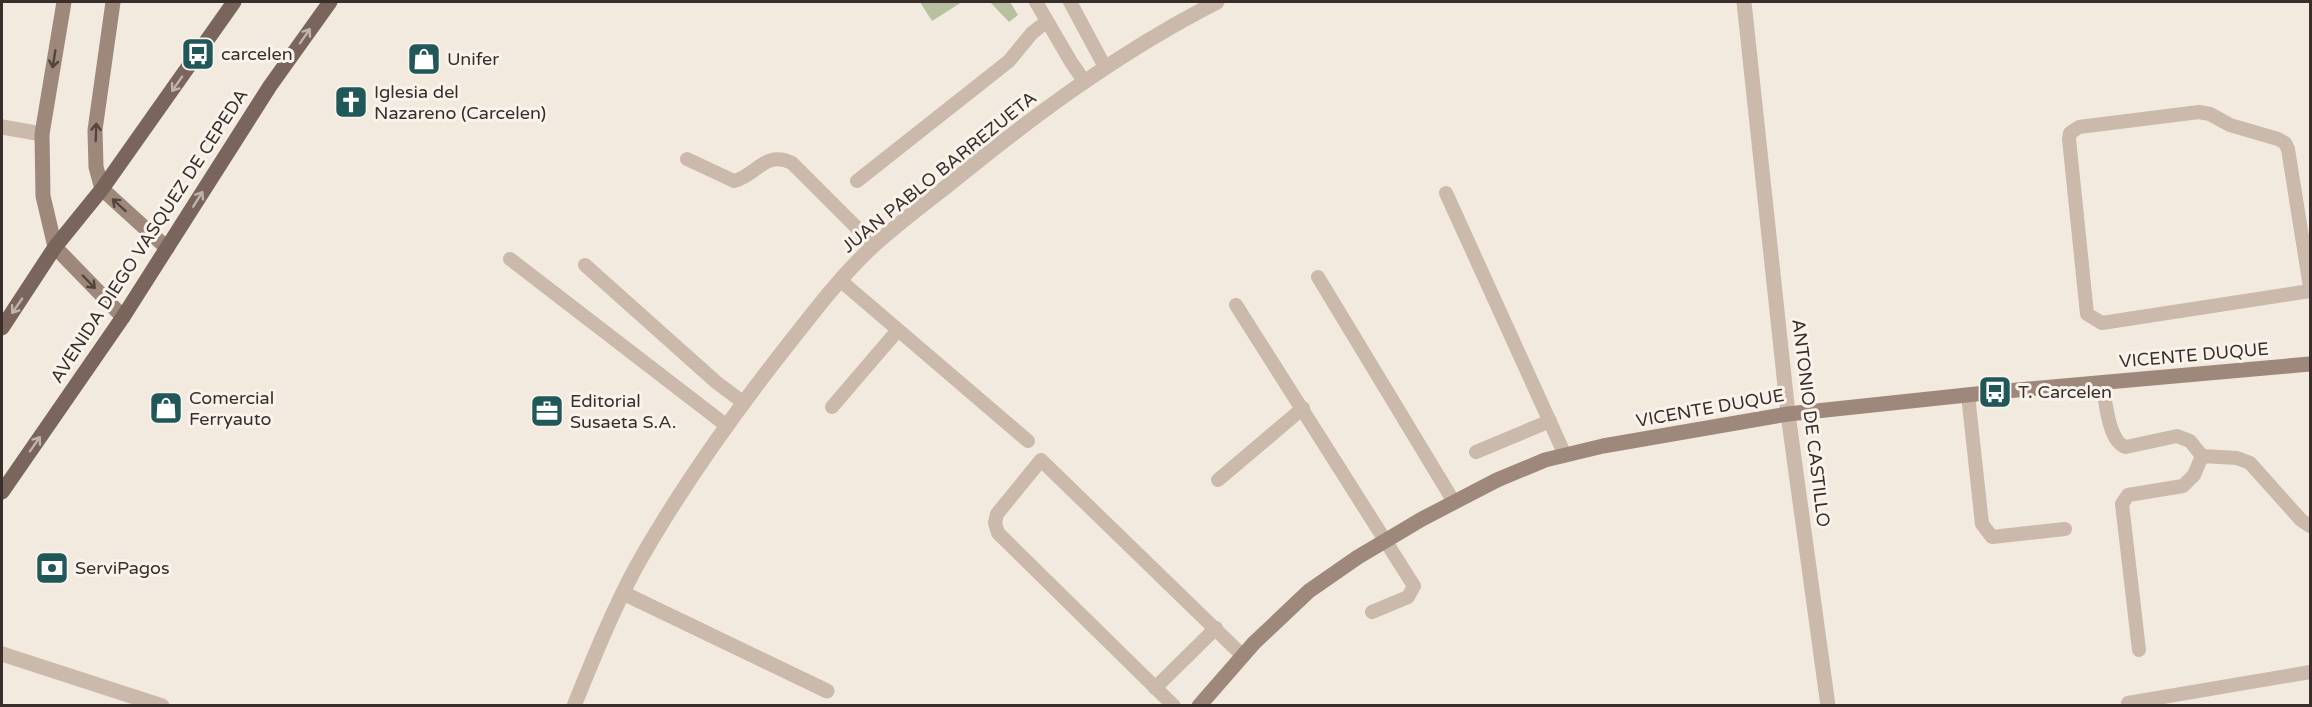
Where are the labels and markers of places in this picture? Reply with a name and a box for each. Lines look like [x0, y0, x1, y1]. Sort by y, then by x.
bus stop icon: carcelen [180, 36, 216, 72]
shop icon: Unifer [406, 41, 442, 77]
place label: carcelen [221, 43, 293, 65]
place label: Unifer [447, 48, 499, 70]
place label: Iglesia del Nazareno (Carcelen) [374, 81, 546, 124]
church icon: Iglesia del Nazareno (Carcelen) [333, 84, 369, 120]
bus stop icon: T. Carcelen [1977, 374, 2013, 410]
place label: T. Carcelen [2018, 381, 2112, 403]
place label: Comercial Ferryauto [189, 387, 274, 430]
shop icon: Comercial Ferryauto [148, 390, 184, 426]
place label: Editorial Susaeta S.A. [570, 390, 676, 433]
office icon: Editorial Susaeta S.A. [529, 393, 565, 429]
bank icon: ServiPagos [34, 550, 70, 586]
place label: ServiPagos [75, 557, 170, 579]

